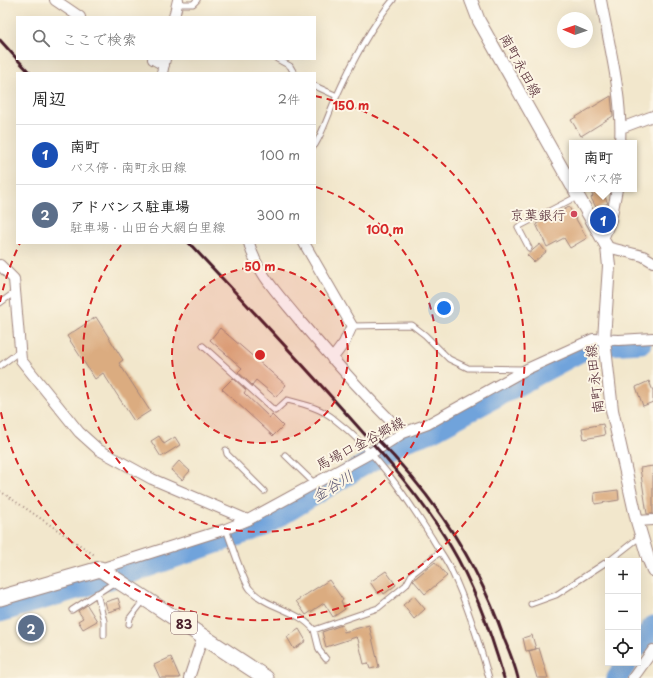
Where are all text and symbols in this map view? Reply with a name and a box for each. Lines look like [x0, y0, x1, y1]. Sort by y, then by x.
north arrow [557, 12, 593, 48]
search box [16, 16, 316, 60]
icon: search [30, 27, 52, 49]
text: ここで検索 [62, 27, 137, 50]
street label: 南町永田線 [495, 29, 547, 101]
text: 周辺 [32, 85, 66, 111]
text: 2件 [278, 89, 300, 108]
text: 150 m [333, 96, 369, 114]
text: 南町 [70, 134, 100, 157]
popup [569, 140, 637, 192]
text: 1 [42, 145, 48, 164]
text: 100 m [260, 145, 300, 164]
text: 南町 [583, 145, 614, 168]
text: バス停 · 南町永田線 [70, 157, 186, 176]
text: バス停 [583, 168, 623, 187]
text: アドバンス駐車場 [70, 194, 190, 217]
place label: 京葉銀行 [510, 204, 566, 225]
text: 2 [40, 205, 50, 224]
text: 300 m [256, 205, 300, 224]
pin: 1 [590, 205, 616, 235]
marker: 京葉銀行 [569, 209, 579, 219]
text: 駐車場 · 山田台大網白里線 [70, 217, 225, 236]
text: 100 m [366, 220, 404, 238]
text: 50 m [244, 257, 276, 275]
your location [434, 298, 454, 318]
street label: 南町永田線 [579, 343, 609, 415]
centre of rings [253, 348, 267, 362]
street label: 馬場口金谷郷線 [312, 411, 408, 475]
water label: 金谷川 [307, 464, 357, 506]
map controls [605, 558, 641, 666]
button: + [605, 558, 641, 594]
button: − [605, 594, 641, 630]
road number: 83 [171, 612, 197, 634]
pin: 2 [18, 613, 44, 643]
button: locate [605, 630, 641, 666]

